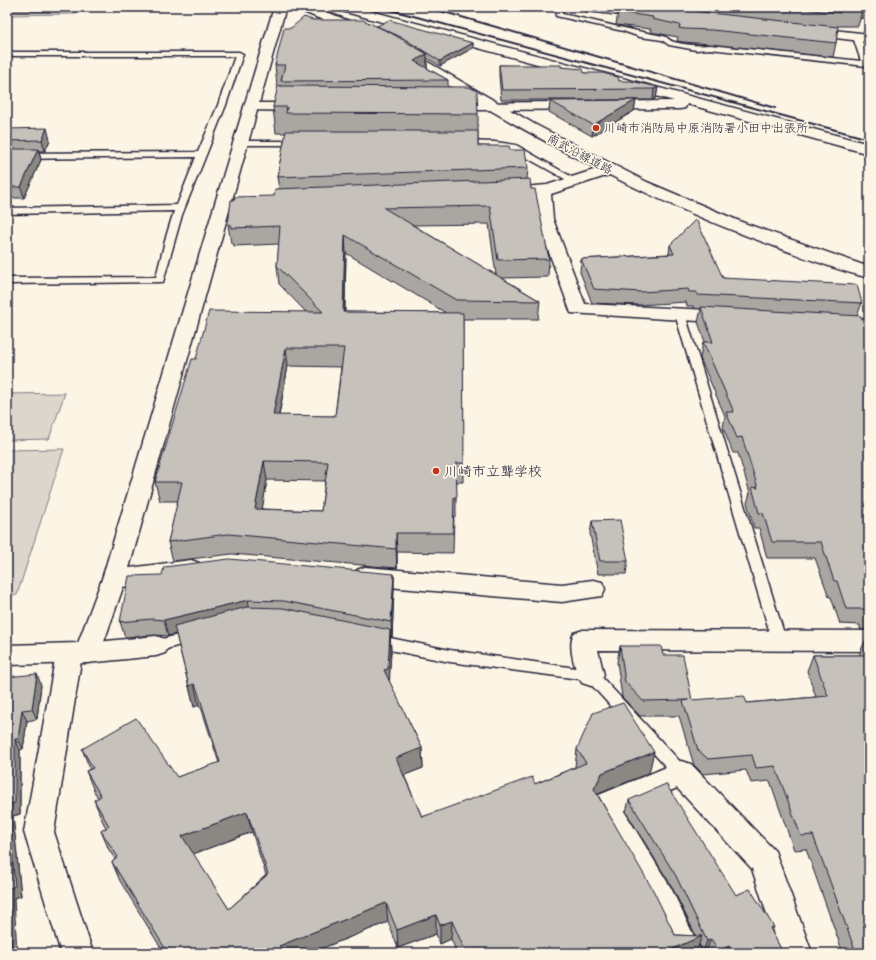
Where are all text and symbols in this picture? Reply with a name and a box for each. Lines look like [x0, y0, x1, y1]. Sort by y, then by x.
place label: 川崎市消防局中原消防署小田中出張所 [604, 117, 808, 139]
marker: 川崎市消防局中原消防署小田中出張所 [591, 123, 601, 133]
street label: 南武沿線道路 [543, 127, 617, 181]
place label: 川崎市立聾学校 [444, 459, 542, 484]
marker: 川崎市立聾学校 [431, 466, 441, 476]

